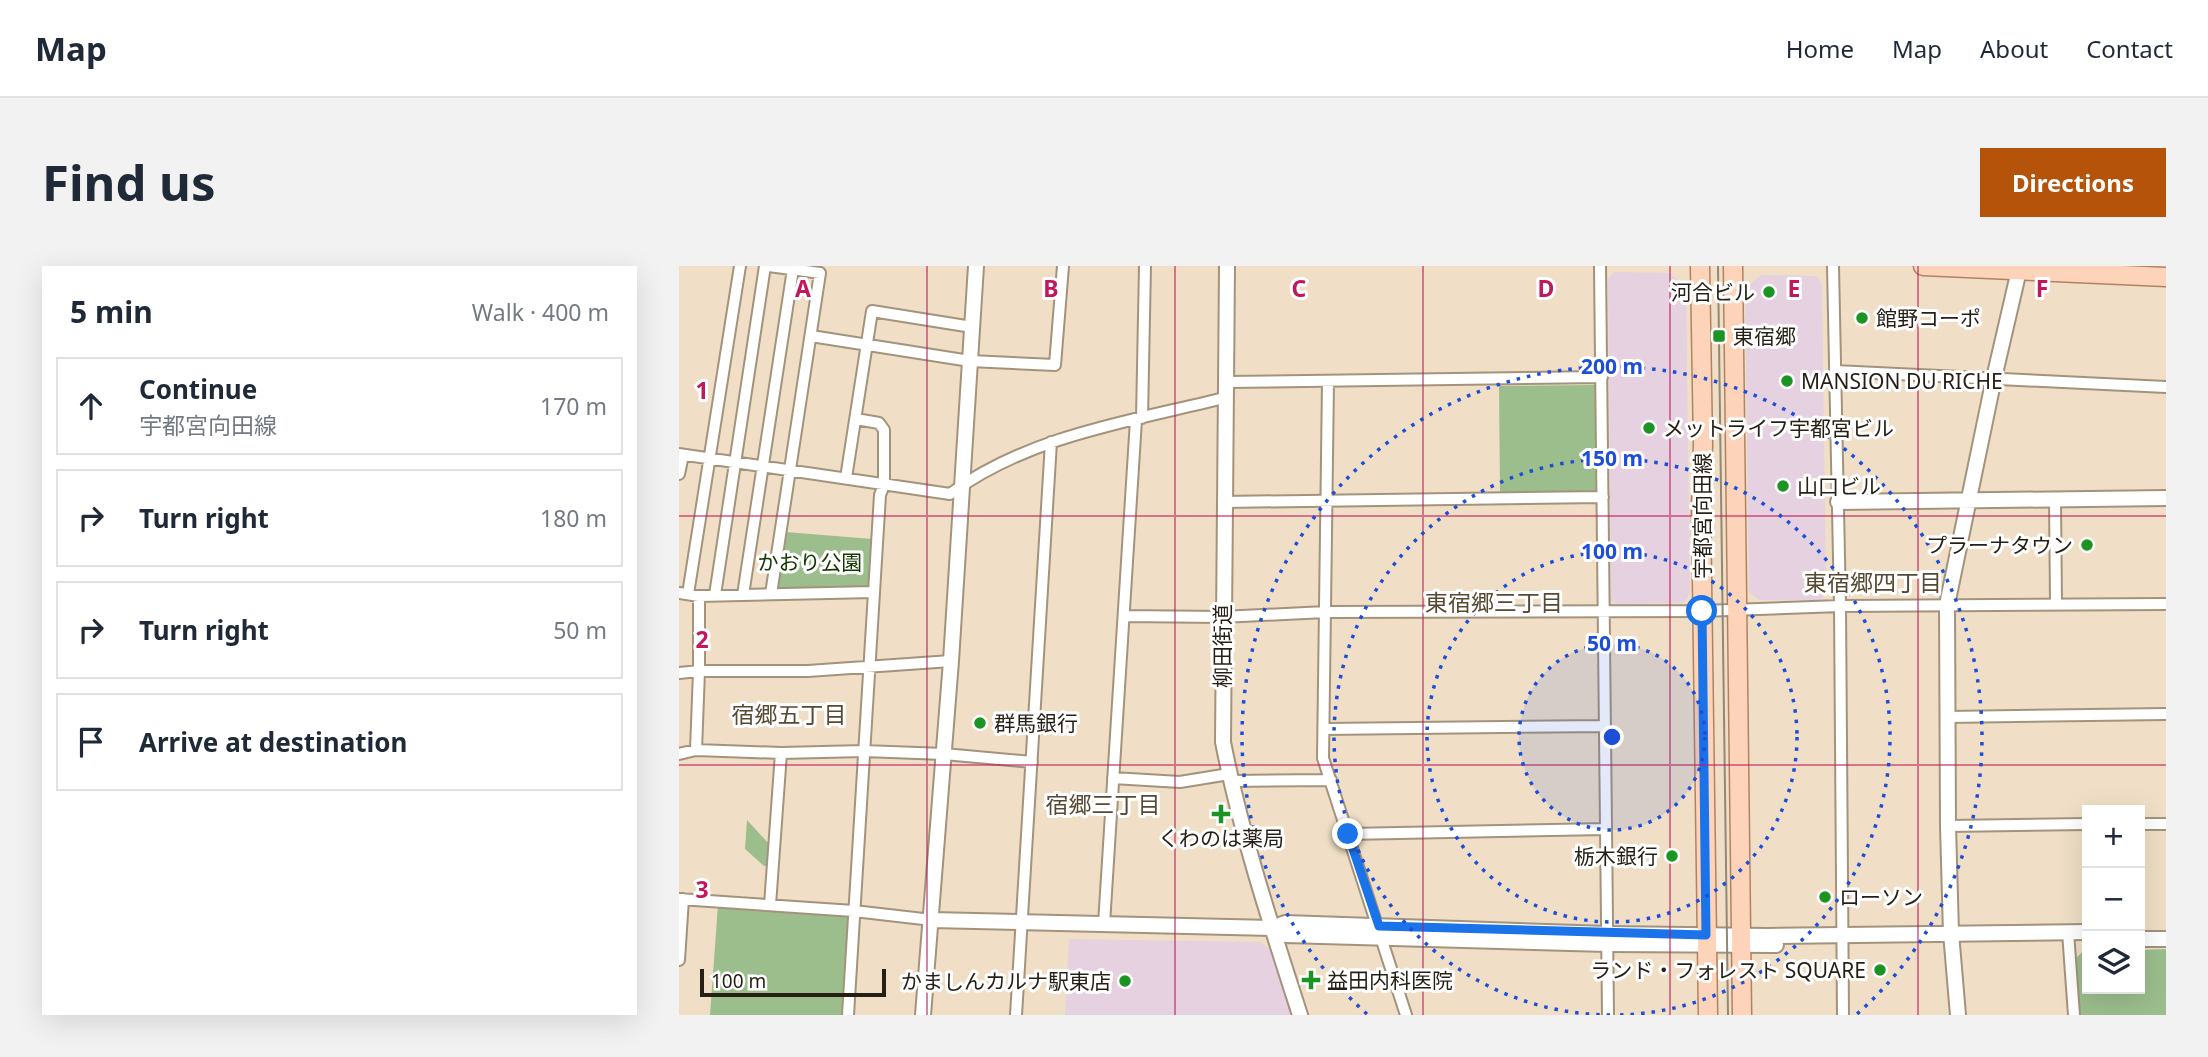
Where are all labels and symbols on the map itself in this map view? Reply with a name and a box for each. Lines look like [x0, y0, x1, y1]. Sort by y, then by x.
text: A [795, 272, 811, 304]
text: B [1043, 272, 1059, 304]
text: C [1292, 272, 1307, 304]
text: D [1538, 272, 1554, 304]
text: E [1788, 272, 1800, 304]
text: F [2036, 272, 2048, 304]
place label: 河合ビル [1671, 278, 1755, 306]
marker: 河合ビル [1761, 284, 1777, 300]
place label: 館野コーポ [1876, 304, 1981, 332]
marker: 館野コーポ [1854, 310, 1870, 326]
place label: 東宿郷 [1733, 322, 1796, 350]
marker: 東宿郷 [1711, 328, 1727, 344]
text: 200 m [1581, 352, 1643, 380]
place label: MANSION DU RICHE [1801, 367, 2003, 395]
marker: MANSION DU RICHE [1779, 373, 1795, 389]
text: 1 [695, 374, 709, 406]
place label: メットライフ宇都宮ビル [1663, 414, 1894, 442]
marker: メットライフ宇都宮ビル [1641, 420, 1657, 436]
text: 150 m [1581, 444, 1643, 472]
street label: 宇都宮向田線 [1688, 453, 1716, 579]
place label: 山口ビル [1797, 472, 1881, 500]
marker: 山口ビル [1775, 478, 1791, 494]
place label: プラーナタウン [1926, 531, 2073, 559]
text: 100 m [1581, 537, 1643, 565]
marker: プラーナタウン [2079, 537, 2095, 553]
park label: かおり公園 [758, 548, 863, 576]
district label: 東宿郷四丁目 [1804, 566, 1942, 598]
district label: 東宿郷三丁目 [1425, 586, 1563, 618]
route start [1686, 595, 1717, 626]
street label: 柳田街道 [1208, 604, 1236, 688]
text: 2 [695, 623, 709, 655]
text: 50 m [1587, 629, 1637, 657]
district label: 宿郷五丁目 [732, 698, 847, 730]
place label: 群馬銀行 [994, 709, 1078, 737]
marker: 群馬銀行 [972, 715, 988, 731]
centre of rings [1600, 725, 1624, 749]
district label: 宿郷三丁目 [1046, 788, 1161, 820]
marker: くわのは薬局 [1213, 806, 1229, 822]
route end [1332, 818, 1363, 849]
place label: くわのは薬局 [1158, 824, 1284, 852]
place label: 栃木銀行 [1574, 842, 1658, 870]
marker: 栃木銀行 [1664, 848, 1680, 864]
text: 3 [695, 873, 709, 905]
place label: ローソン [1839, 883, 1923, 911]
marker: ローソン [1817, 889, 1833, 905]
place label: ランド・フォレスト SQUARE [1590, 956, 1866, 984]
marker: ランド・フォレスト SQUARE [1872, 962, 1888, 978]
scale bar [700, 966, 885, 998]
place label: 益田内科医院 [1327, 966, 1453, 994]
place label: かましんカルナ駅東店 [901, 967, 1111, 995]
marker: 益田内科医院 [1301, 970, 1321, 990]
marker: かましんカルナ駅東店 [1117, 973, 1133, 989]

